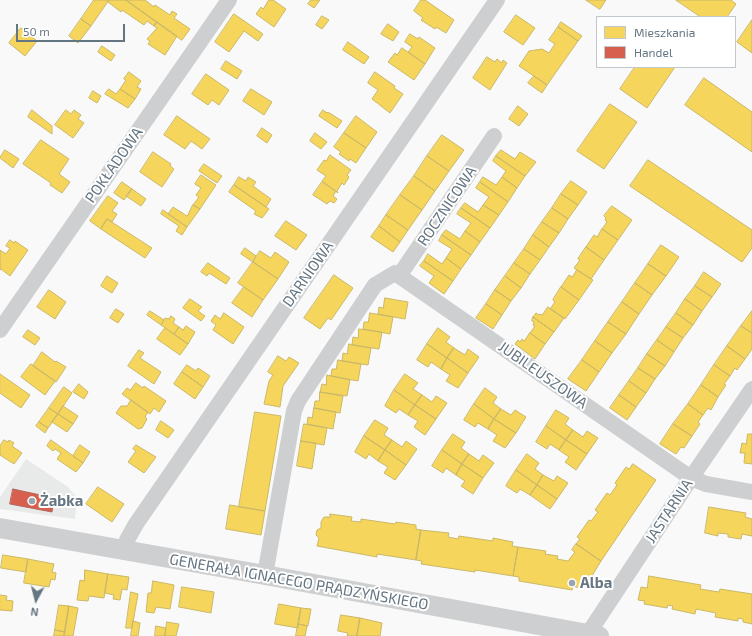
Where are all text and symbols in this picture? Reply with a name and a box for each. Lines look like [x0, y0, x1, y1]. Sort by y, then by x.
scale bar [18, 16, 127, 42]
legend [596, 16, 736, 68]
text: 50 m [23, 24, 50, 38]
text: Mieszkania [634, 25, 695, 39]
text: Handel [634, 45, 672, 59]
street label: POKŁADOWA [81, 124, 147, 206]
street label: ROCZNICOWA [414, 163, 480, 249]
street label: DARNIOWA [279, 238, 337, 310]
street label: JUBILEUSZOWA [495, 338, 591, 412]
street label: JASTARNIA [642, 475, 696, 547]
place label: Żabka [40, 492, 83, 510]
marker: Żabka [27, 496, 37, 506]
street label: GENERAŁA IGNACEGO PRĄDZYŃSKIEGO [168, 550, 430, 614]
place label: Alba [580, 574, 612, 592]
marker: Alba [567, 578, 577, 588]
north arrow [16, 580, 56, 620]
text: N [30, 605, 39, 619]

